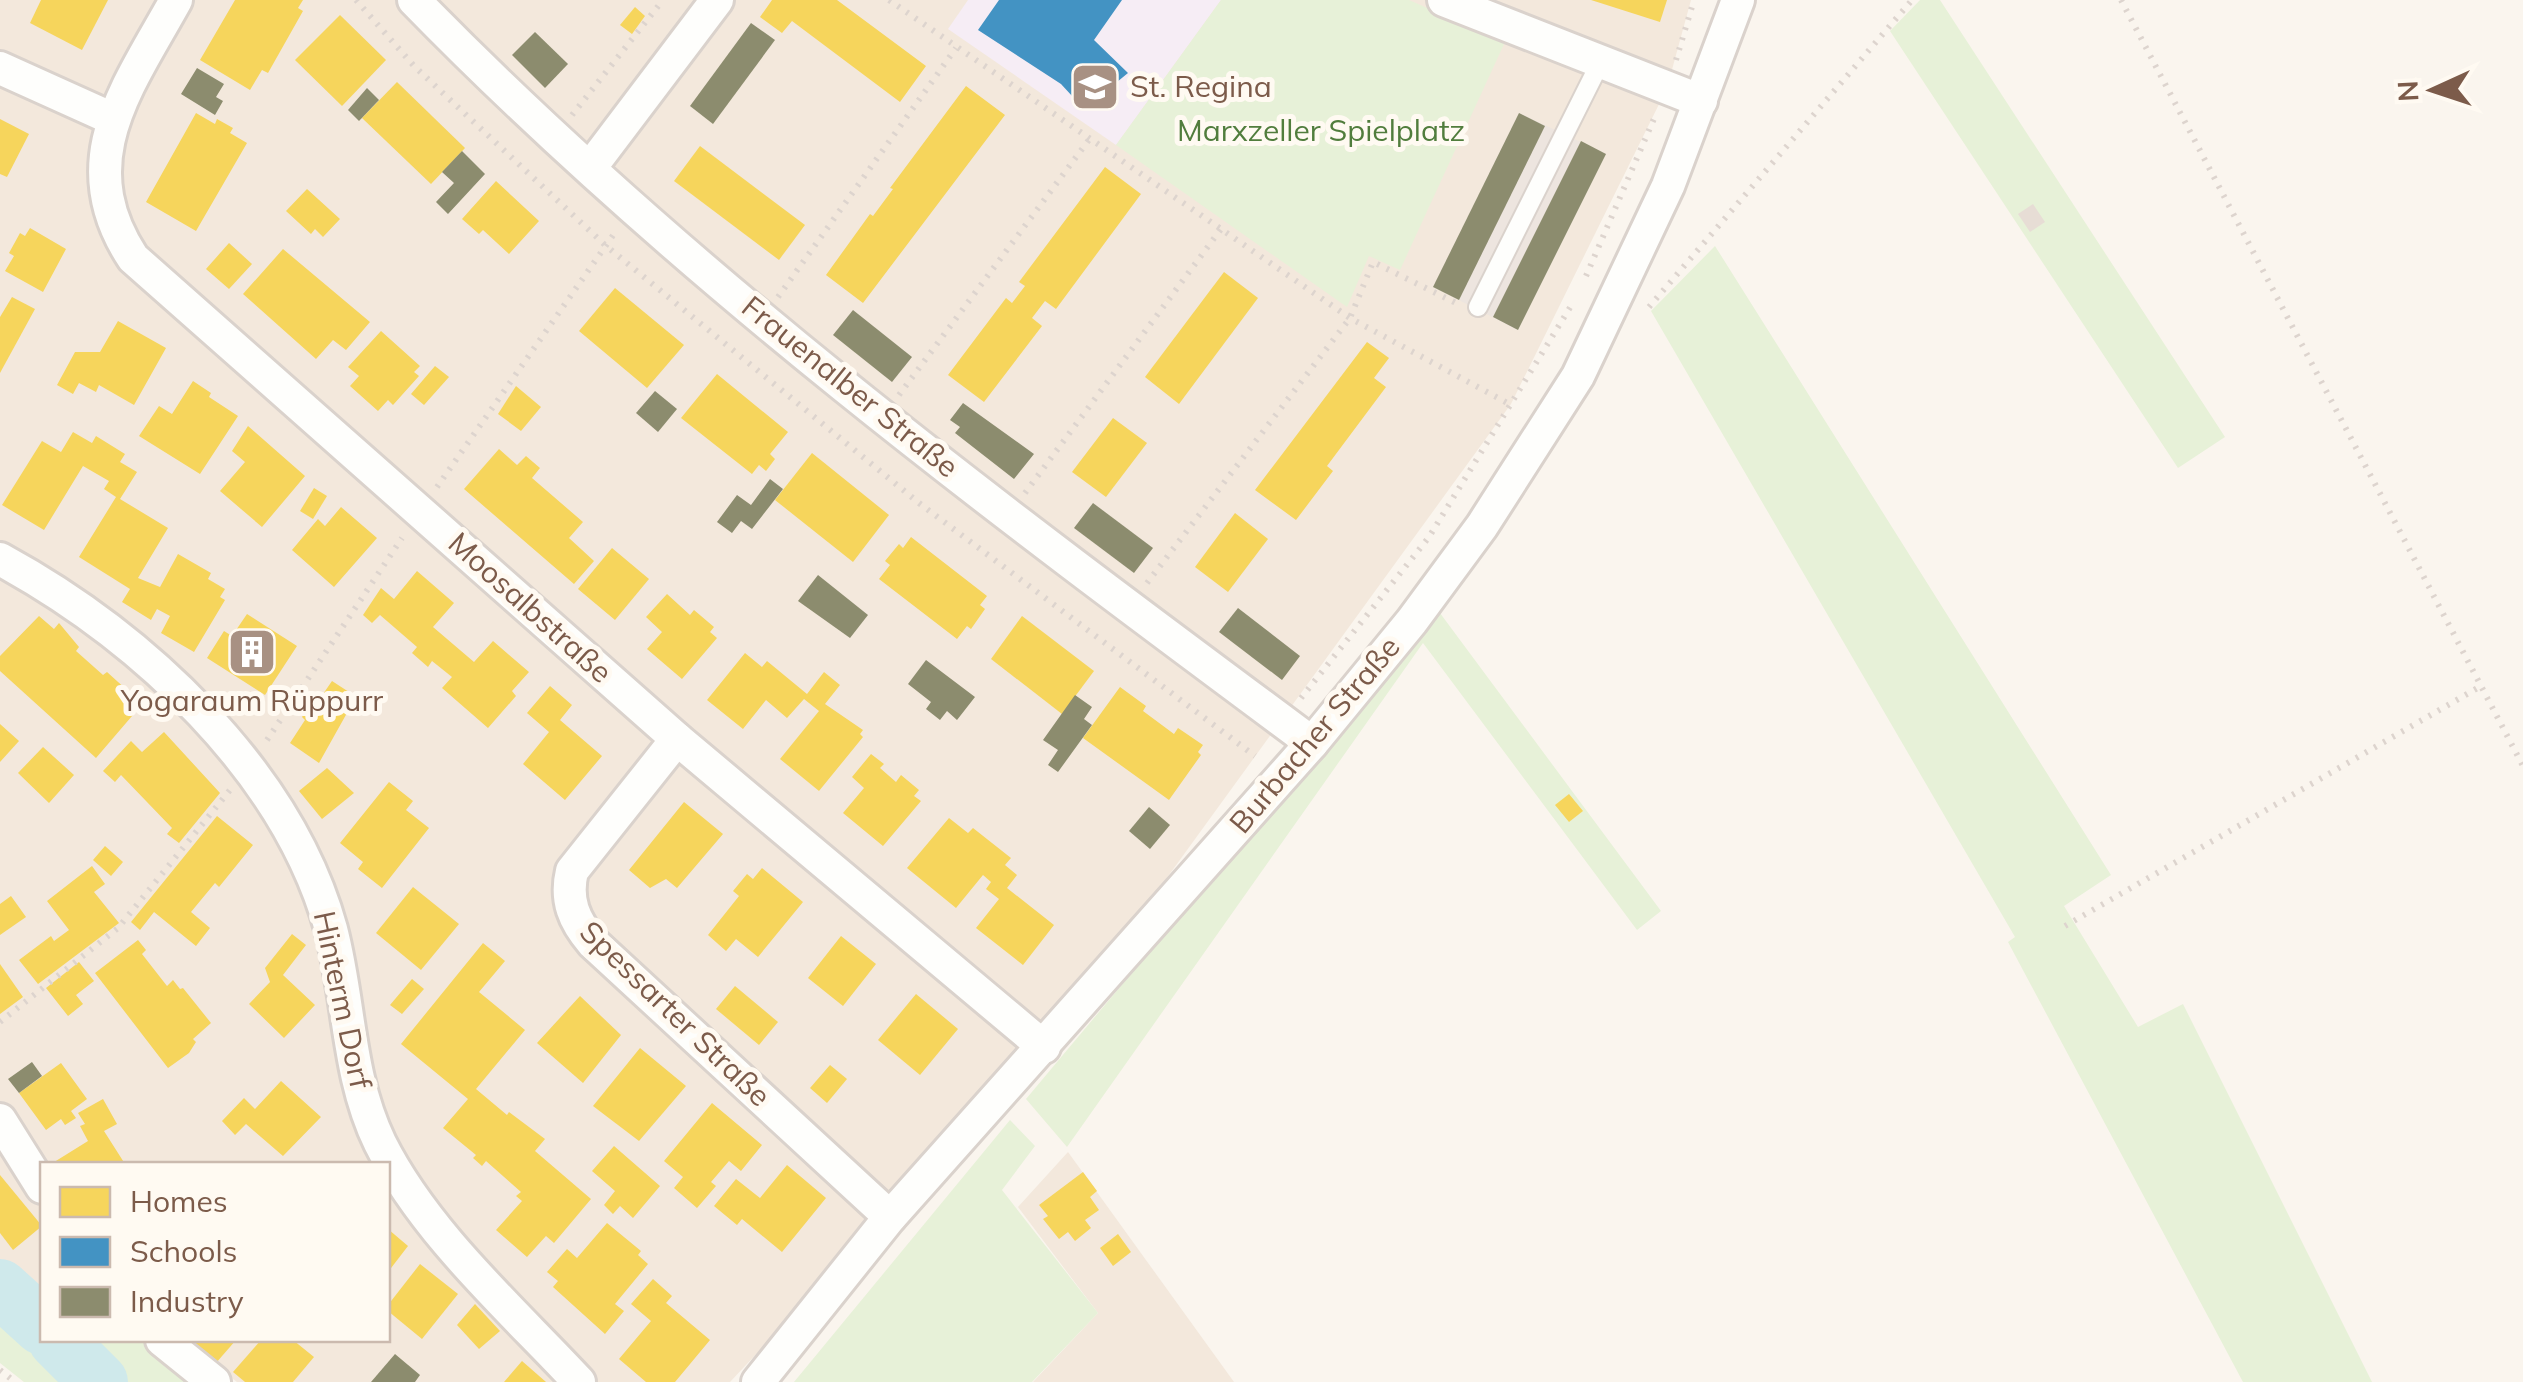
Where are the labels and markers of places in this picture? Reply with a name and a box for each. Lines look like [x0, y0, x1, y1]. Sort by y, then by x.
school or university icon: St. Regina [1069, 61, 1121, 113]
place label: St. Regina [1130, 67, 1272, 105]
building icon: Yogaraum Rüppurr [226, 626, 278, 678]
place label: Yogaraum Rüppurr [120, 681, 383, 719]

